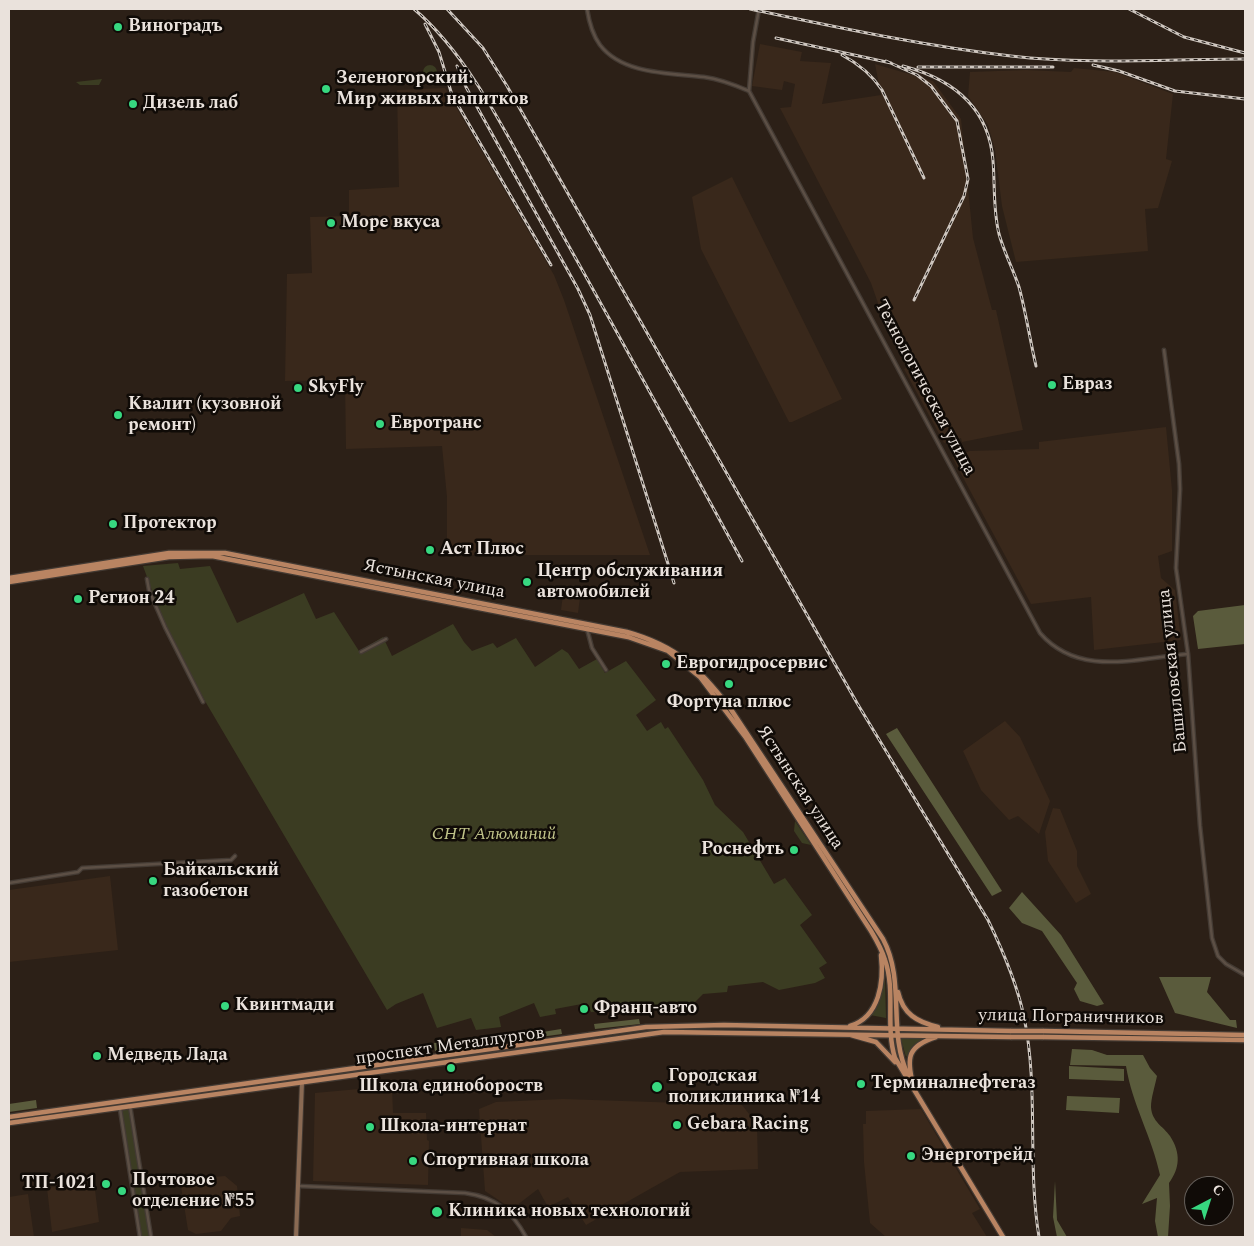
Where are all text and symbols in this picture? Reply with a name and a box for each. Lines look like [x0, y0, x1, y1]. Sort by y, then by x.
place label: Виноградъ [128, 16, 222, 38]
marker: Виноградъ [112, 21, 124, 33]
place label: Зеленогорский. Мир живых напитков [336, 68, 528, 110]
marker: Зеленогорский. Мир живых напитков [320, 83, 332, 95]
place label: Дизель лаб [143, 93, 238, 115]
marker: Дизель лаб [127, 98, 139, 110]
place label: Море вкуса [341, 212, 440, 234]
marker: Море вкуса [325, 217, 337, 229]
street label: Технологическая улица [869, 297, 979, 479]
place label: Евраз [1062, 374, 1112, 396]
place label: SkyFly [308, 377, 363, 399]
marker: Евраз [1046, 379, 1058, 391]
marker: SkyFly [292, 382, 304, 394]
place label: Квалит (кузовной ремонт) [128, 394, 281, 436]
marker: Квалит (кузовной ремонт) [112, 409, 124, 421]
place label: Евротранс [390, 413, 482, 435]
marker: Евротранс [374, 418, 386, 430]
place label: Протектор [123, 513, 217, 535]
marker: Протектор [107, 518, 119, 530]
place label: Аст Плюс [440, 539, 524, 561]
marker: Аст Плюс [424, 544, 436, 556]
street label: Ястынская улица [361, 556, 507, 604]
place label: Центр обслуживания автомобилей [537, 561, 723, 604]
marker: Центр обслуживания автомобилей [521, 576, 533, 588]
place label: Регион 24 [88, 588, 175, 610]
street label: Башиловская улица [1155, 588, 1193, 754]
marker: Регион 24 [72, 593, 84, 605]
place label: Еврогидросервис [676, 653, 828, 675]
marker: Еврогидросервис [660, 658, 672, 670]
marker: Фортуна плюс [723, 678, 735, 690]
place label: Фортуна плюс [667, 692, 791, 714]
street label: Ястынская улица [751, 722, 847, 854]
park label: СНТ Алюминий [432, 824, 556, 846]
place label: Роснефть [701, 839, 784, 861]
marker: Роснефть [788, 844, 800, 856]
place label: Байкальский газобетон [163, 860, 279, 902]
marker: Байкальский газобетон [147, 875, 159, 887]
place label: Квинтмади [235, 995, 334, 1017]
place label: Франц-авто [594, 998, 697, 1020]
marker: Квинтмади [219, 1000, 231, 1012]
marker: Франц-авто [578, 1003, 590, 1015]
street label: улица Пограничников [978, 1006, 1164, 1030]
street label: проспект Металлургов [354, 1023, 546, 1071]
place label: Медведь Лада [107, 1045, 228, 1067]
marker: Медведь Лада [91, 1050, 103, 1062]
marker: Школа единобороств [445, 1062, 457, 1074]
place label: Городская поликлиника №14 [668, 1066, 820, 1108]
place label: Терминалнефтегаз [871, 1073, 1036, 1095]
place label: Школа единобороств [359, 1076, 543, 1098]
marker: Терминалнефтегаз [855, 1078, 867, 1090]
marker: Городская поликлиника №14 [650, 1080, 664, 1094]
place label: Gebara Racing [687, 1114, 809, 1136]
place label: Школа-интернат [380, 1116, 527, 1138]
marker: Gebara Racing [671, 1119, 683, 1131]
marker: Школа-интернат [364, 1121, 376, 1133]
place label: Энерготрейд [921, 1145, 1033, 1167]
place label: Спортивная школа [423, 1150, 589, 1172]
marker: Энерготрейд [905, 1150, 917, 1162]
marker: Спортивная школа [407, 1155, 419, 1167]
place label: Почтовое отделение №55 [132, 1170, 255, 1212]
place label: ТП-1021 [22, 1173, 96, 1195]
north arrow [1184, 1176, 1234, 1226]
marker: ТП-1021 [100, 1178, 112, 1190]
text: С [1208, 1179, 1229, 1201]
marker: Почтовое отделение №55 [116, 1185, 128, 1197]
place label: Клиника новых технологий [448, 1201, 691, 1223]
marker: Клиника новых технологий [430, 1205, 444, 1219]

